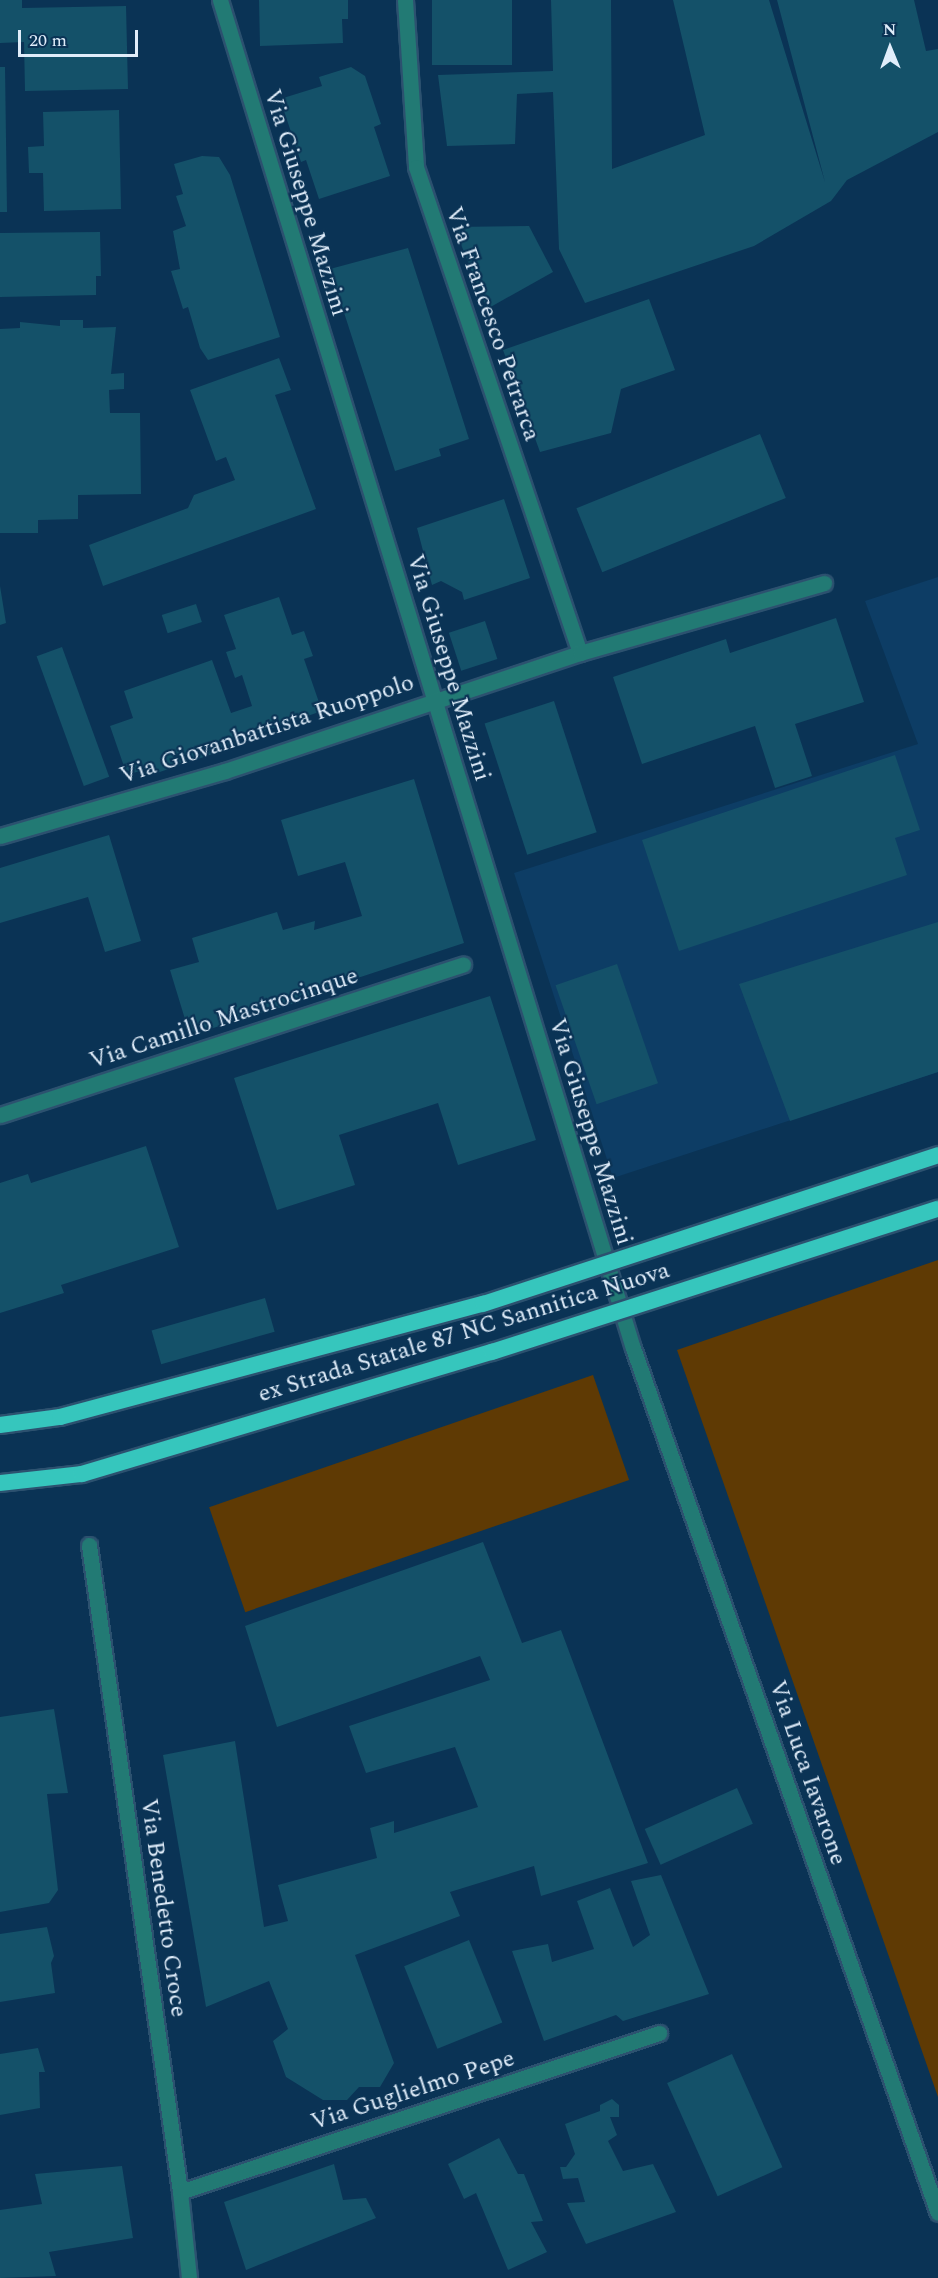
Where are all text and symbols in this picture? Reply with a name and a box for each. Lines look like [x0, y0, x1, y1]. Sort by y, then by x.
scale bar [21, 18, 141, 56]
north arrow [860, 18, 920, 78]
text: N [883, 18, 896, 42]
text: 20 m [29, 27, 67, 54]
street label: Via Giuseppe Mazzini [257, 86, 353, 320]
street label: Via Francesco Petrarca [438, 203, 546, 445]
street label: Via Giuseppe Mazzini [400, 551, 496, 785]
street label: Via Giovanbattista Ruoppolo [116, 669, 418, 791]
street label: Via Camillo Mastrocinque [86, 962, 362, 1076]
street label: Via Giuseppe Mazzini [542, 1015, 638, 1249]
street label: ex Strada Statale 87 NC Sannitica Nuova [255, 1257, 673, 1409]
street label: Via Luca Iavarone [762, 1677, 852, 1869]
street label: Via Benedetto Croce [133, 1797, 193, 2019]
street label: Via Guglielmo Pepe [308, 2044, 518, 2138]

